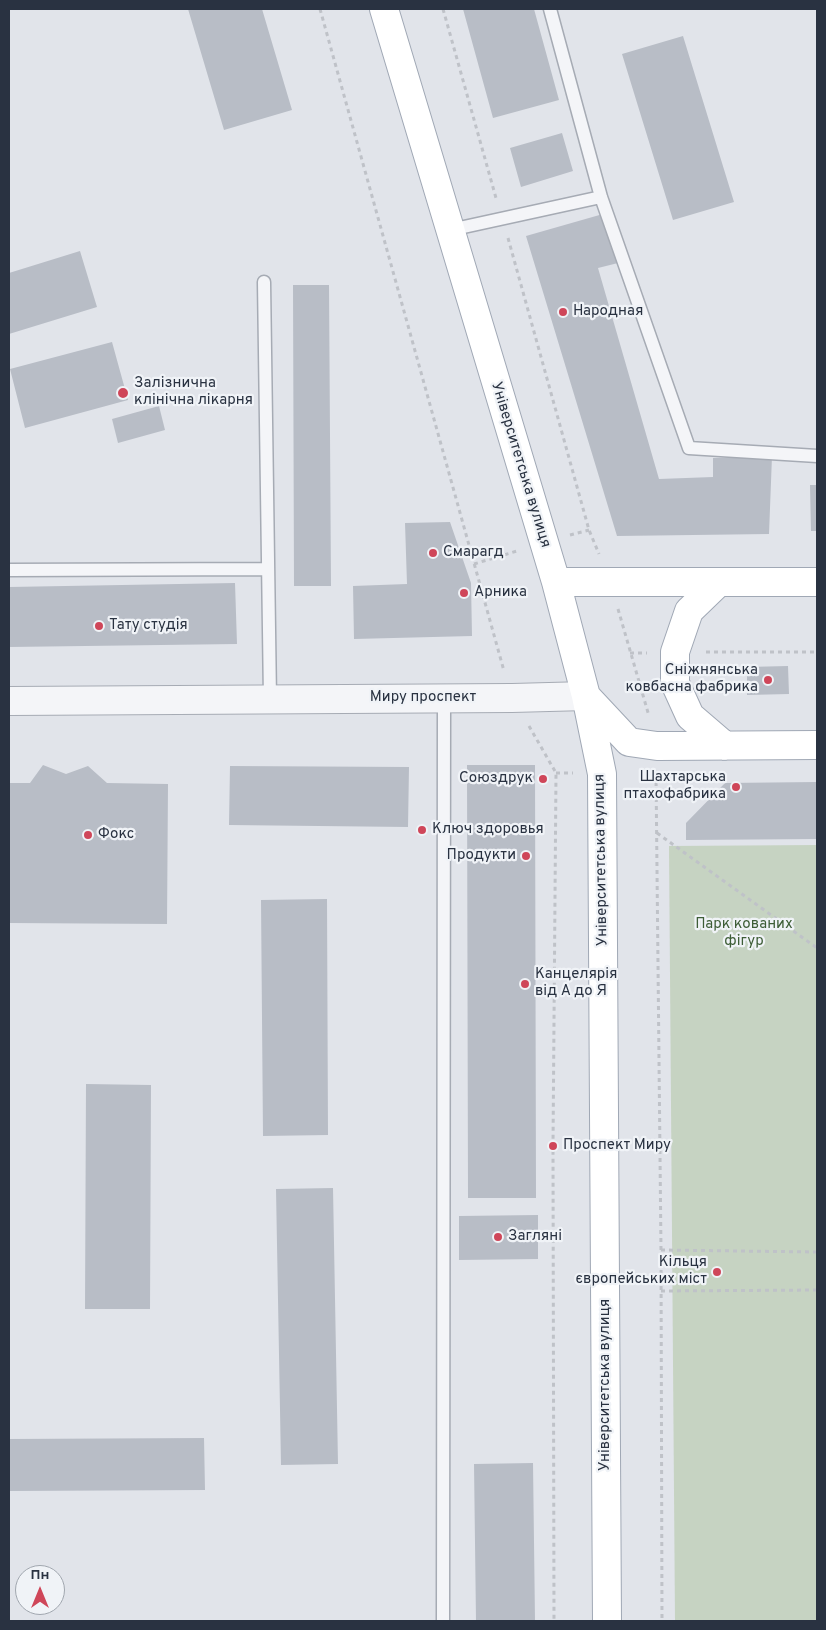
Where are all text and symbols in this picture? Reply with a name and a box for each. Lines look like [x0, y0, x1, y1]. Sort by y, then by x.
place label: Народная [573, 303, 643, 321]
marker: Народная [557, 306, 569, 318]
place label: Залізнична клінічна лікарня [134, 375, 253, 410]
street label: Університетська вулиця [486, 380, 554, 550]
marker: Залізнична клінічна лікарня [116, 386, 130, 400]
place label: Смарагд [443, 544, 504, 562]
marker: Смарагд [427, 547, 439, 559]
place label: Арника [474, 584, 527, 602]
marker: Арника [458, 587, 470, 599]
place label: Тату студія [109, 617, 188, 635]
marker: Тату студія [93, 620, 105, 632]
place label: Сніжнянська ковбасна фабрика [626, 662, 758, 697]
marker: Сніжнянська ковбасна фабрика [762, 674, 774, 686]
street label: Миру проспект [370, 689, 476, 707]
place label: Шахтарська птахофабрика [623, 769, 726, 804]
place label: Союздрук [459, 770, 533, 788]
marker: Союздрук [537, 773, 549, 785]
street label: Університетська вулиця [591, 774, 613, 946]
marker: Шахтарська птахофабрика [730, 781, 742, 793]
place label: Ключ здоровья [432, 821, 544, 839]
marker: Ключ здоровья [416, 824, 428, 836]
place label: Фокс [98, 826, 134, 844]
marker: Фокс [82, 829, 94, 841]
place label: Продукти [447, 847, 516, 865]
marker: Продукти [520, 850, 532, 862]
park label: Парк кованих фігур [695, 916, 793, 951]
place label: Канцелярія від А до Я [535, 966, 617, 1001]
marker: Канцелярія від А до Я [519, 978, 531, 990]
place label: Проспект Миру [563, 1137, 671, 1155]
marker: Проспект Миру [547, 1140, 559, 1152]
place label: Загляні [508, 1228, 562, 1246]
marker: Загляні [492, 1231, 504, 1243]
place label: Кільця європейських міст [576, 1254, 707, 1289]
marker: Кільця європейських міст [711, 1266, 723, 1278]
street label: Університетська вулиця [597, 1299, 615, 1471]
north arrow [15, 1565, 65, 1615]
text: Пн [31, 1567, 49, 1584]

